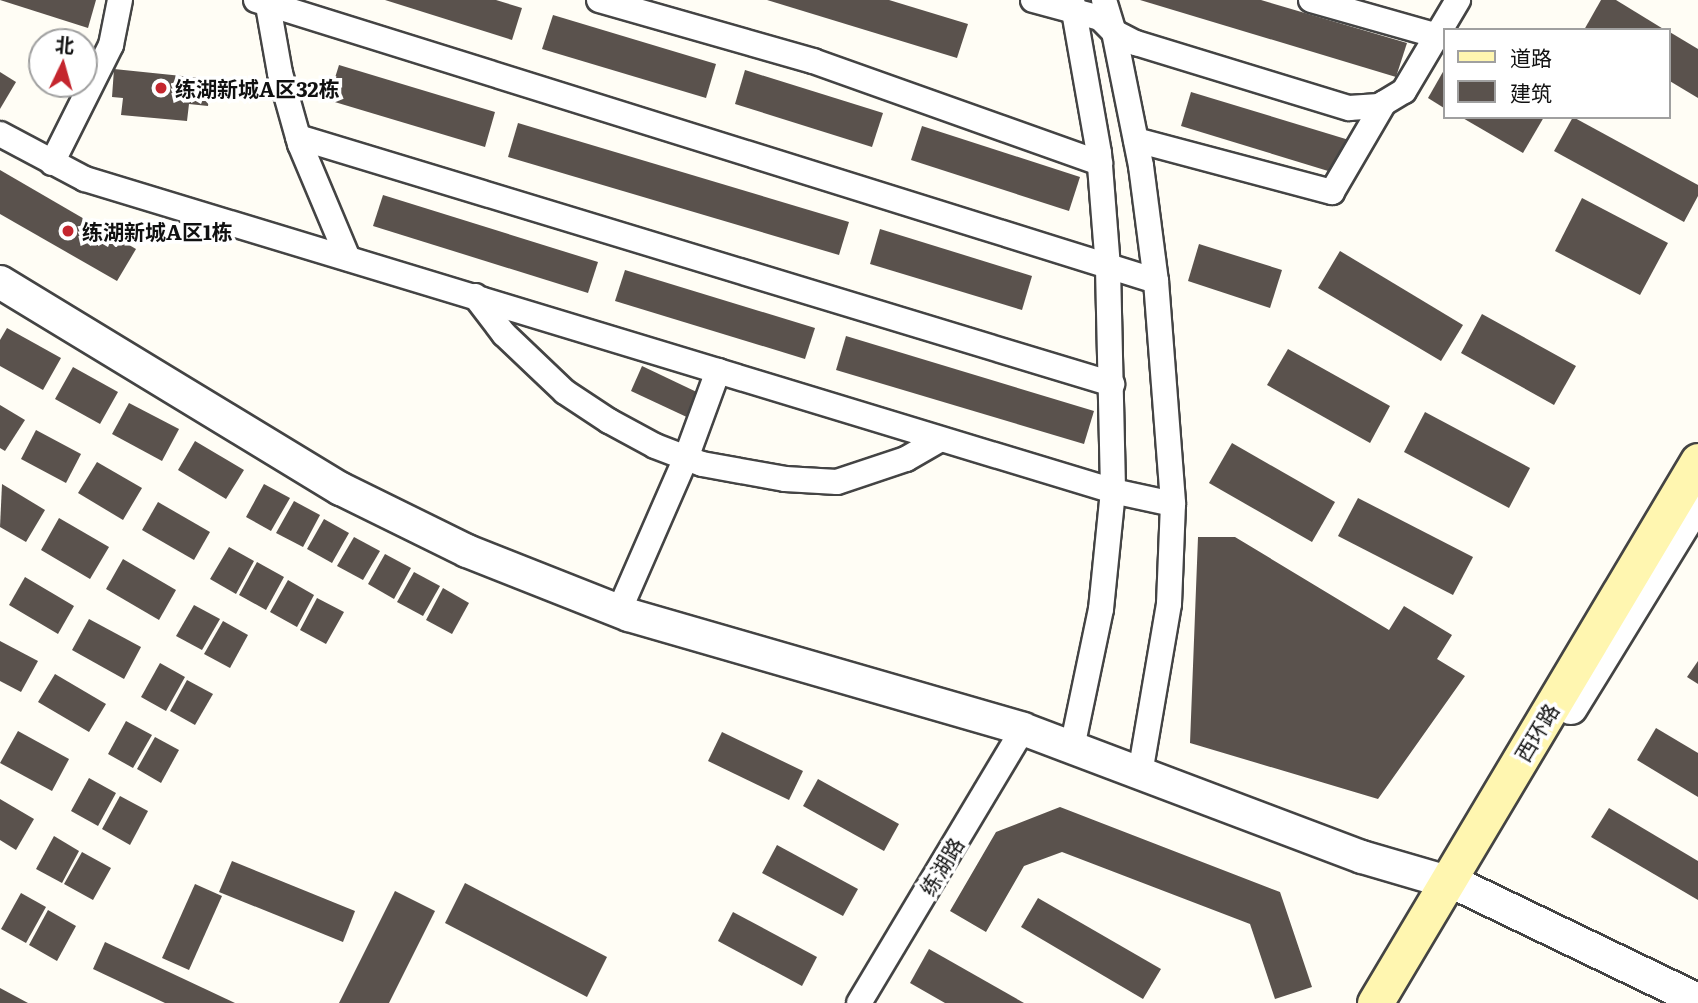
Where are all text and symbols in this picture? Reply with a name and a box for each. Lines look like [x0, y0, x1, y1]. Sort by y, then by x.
north arrow [28, 28, 98, 98]
legend [1442, 28, 1670, 119]
text: 北 [54, 29, 75, 59]
text: 道路 [1510, 41, 1552, 72]
place label: 练湖新城A区32栋 [175, 75, 340, 101]
text: 建筑 [1510, 76, 1552, 107]
marker: 练湖新城A区32栋 [153, 80, 169, 96]
place label: 练湖新城A区1栋 [82, 218, 233, 244]
marker: 练湖新城A区1栋 [60, 223, 76, 239]
street label: 西环路 [1509, 699, 1563, 765]
street label: 练湖路 [914, 833, 968, 899]

